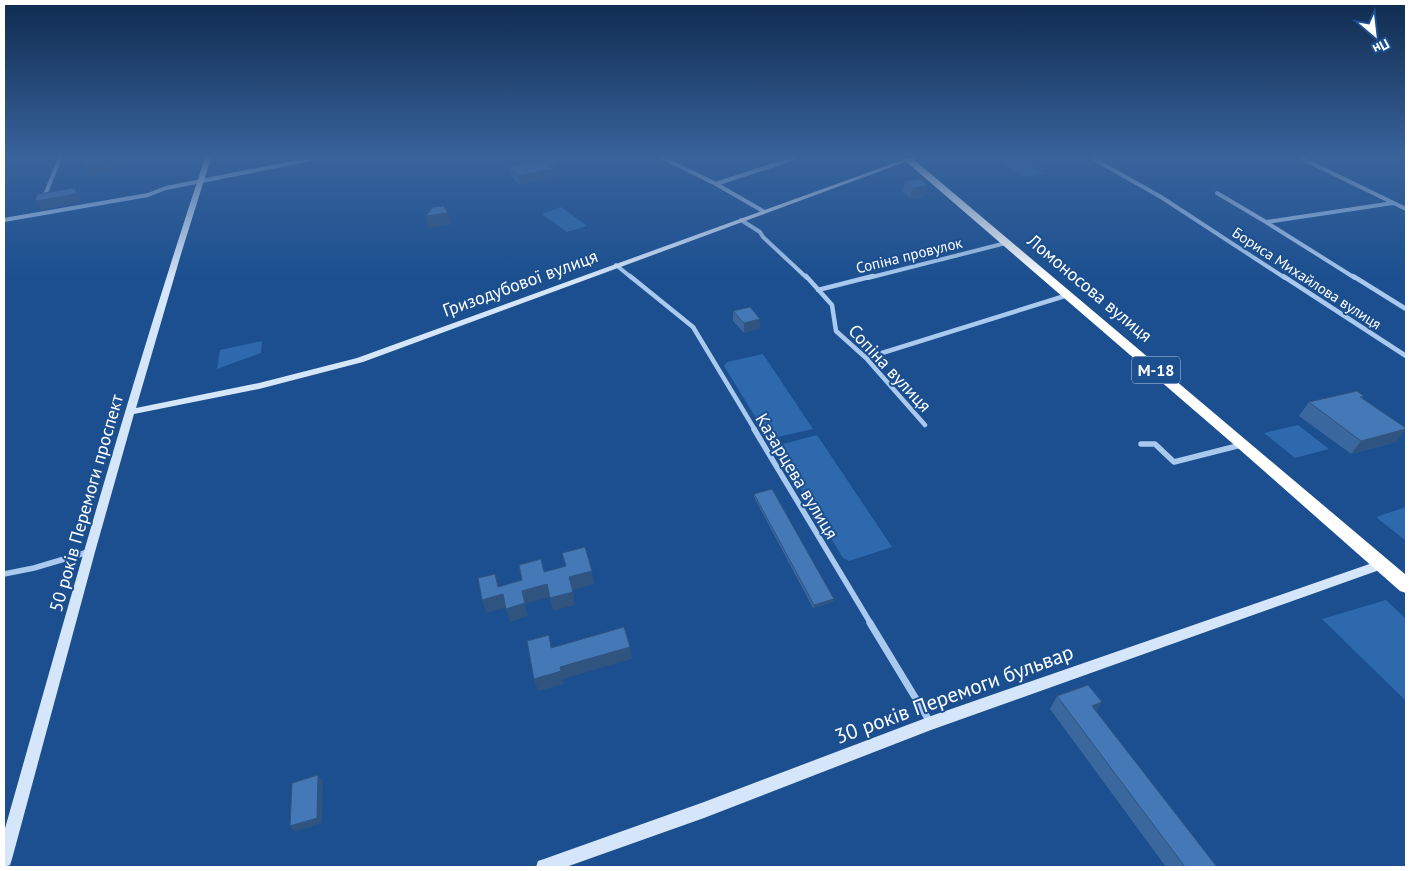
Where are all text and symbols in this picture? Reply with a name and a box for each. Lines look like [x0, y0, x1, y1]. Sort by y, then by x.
north arrow [1350, 10, 1400, 60]
text: Пн [1370, 35, 1393, 58]
street label: Бориса Михайлова вулиця [1229, 223, 1385, 333]
street label: Ломоносова вулиця [1022, 228, 1157, 347]
street label: Сопіна провулок [854, 232, 965, 277]
street label: Гризодубової вулиця [439, 244, 601, 322]
street label: Сопіна вулиця [844, 319, 936, 417]
road number: М-18 [1132, 356, 1180, 384]
street label: 50 років Перемоги проспект [44, 391, 128, 614]
street label: Казарцева вулиця [750, 409, 844, 543]
street label: 30 років Перемоги бульвар [831, 638, 1077, 750]

